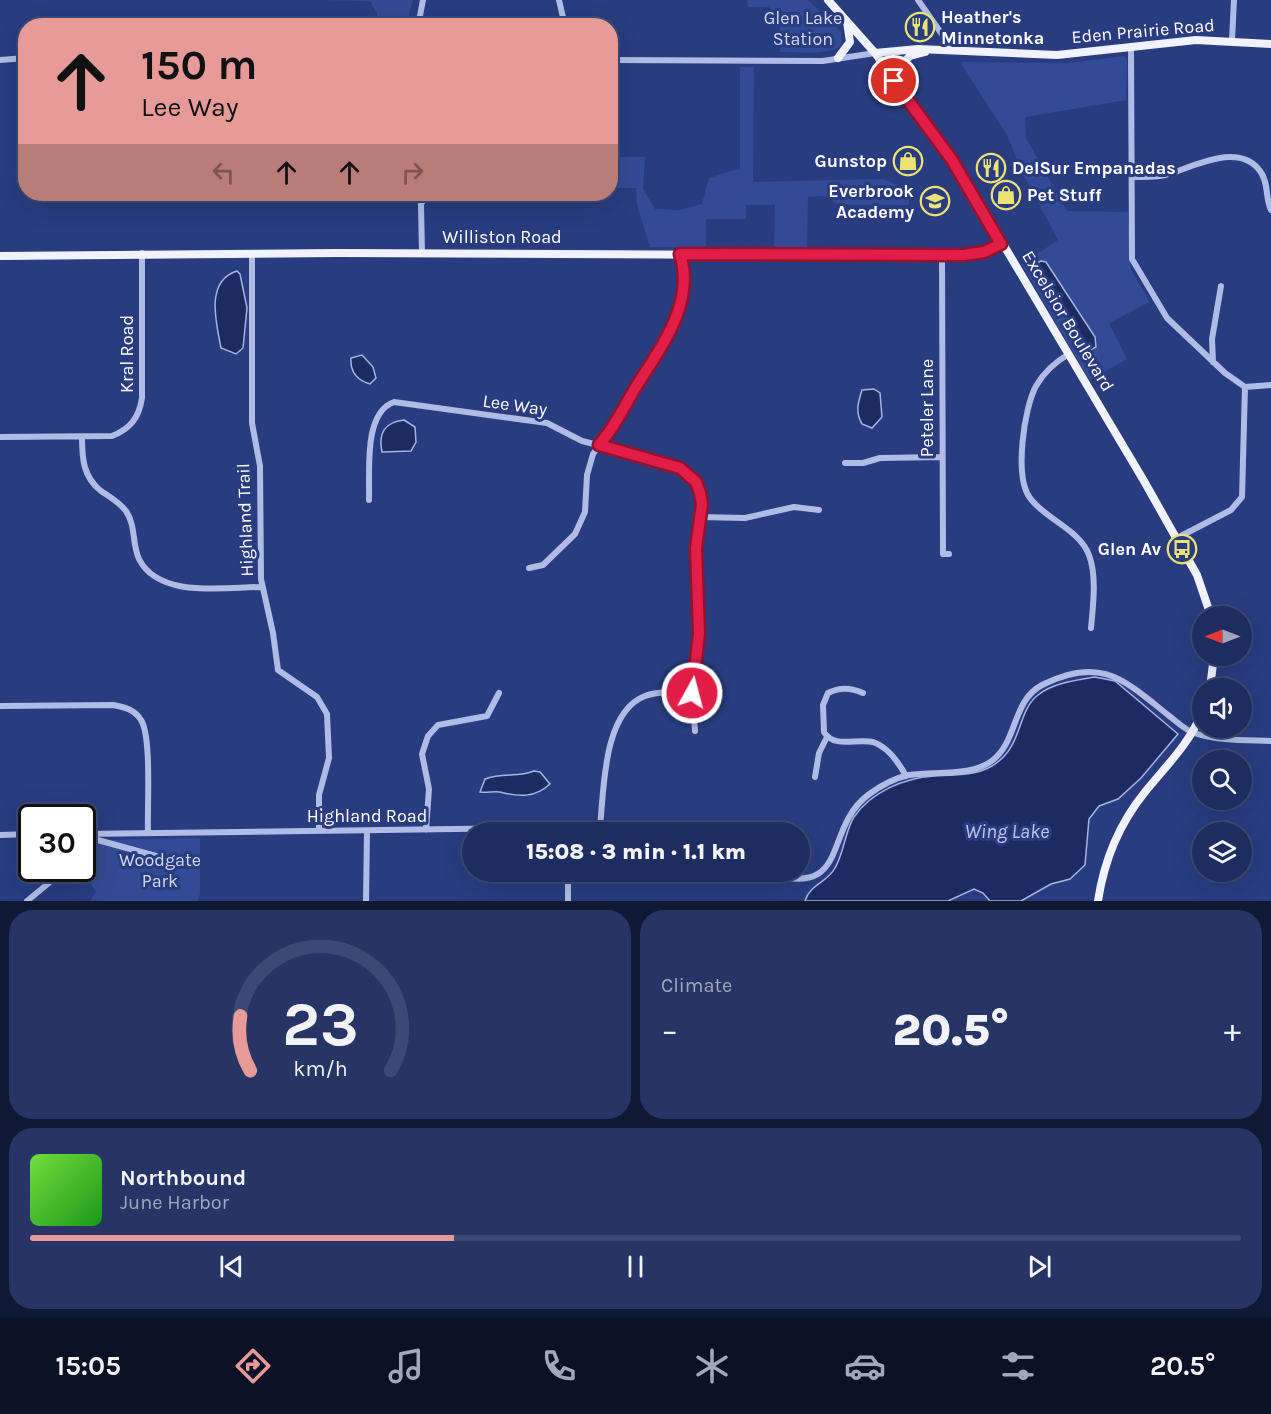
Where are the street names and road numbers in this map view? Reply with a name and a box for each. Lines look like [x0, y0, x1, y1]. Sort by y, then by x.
street label: Eden Prairie Road [1070, 14, 1216, 48]
street label: Williston Road [442, 226, 562, 248]
street label: Excelsior Boulevard [1017, 246, 1119, 396]
street label: Kral Road [116, 315, 138, 393]
street label: Peteler Lane [916, 359, 938, 457]
street label: Lee Way [481, 390, 549, 421]
street label: Highland Trail [232, 463, 258, 577]
street label: Highland Road [307, 805, 427, 827]

